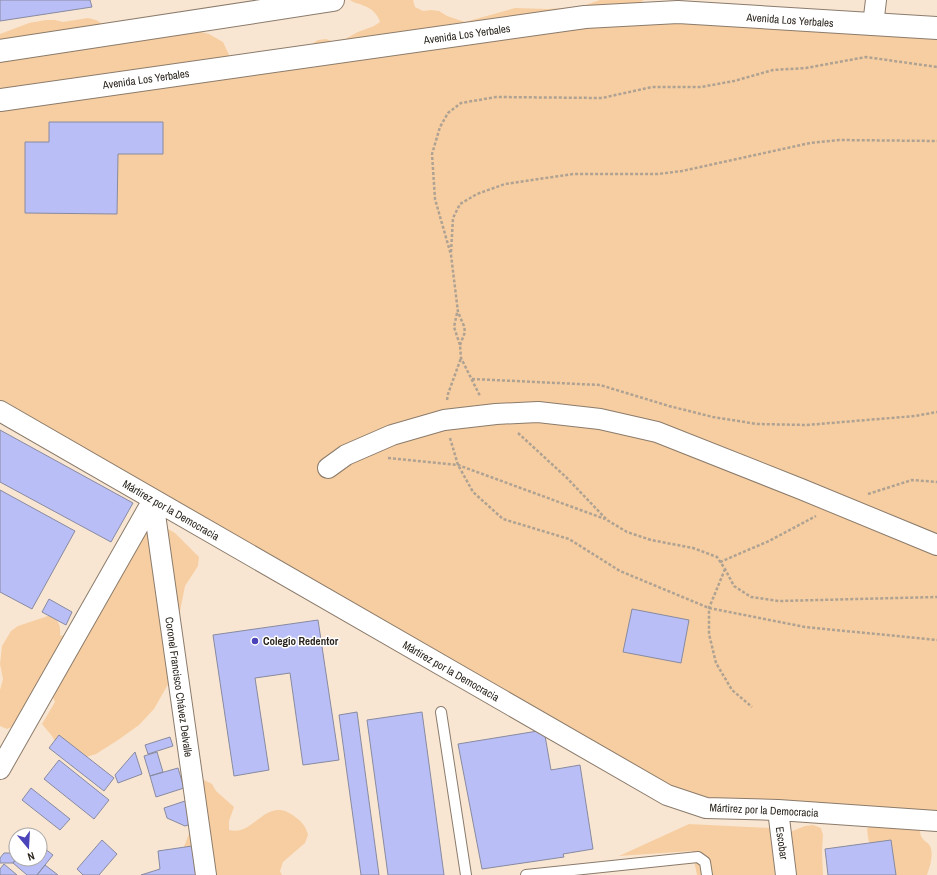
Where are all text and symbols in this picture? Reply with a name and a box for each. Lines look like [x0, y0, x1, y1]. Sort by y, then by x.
street label: Avenida Los Yerbales [745, 10, 834, 30]
street label: Avenida Los Yerbales [422, 21, 512, 47]
street label: Avenida Los Yerbales [101, 66, 191, 92]
street label: Mártirez por la Democracia [120, 477, 222, 543]
street label: Coronel Francisco Chávez Delvalle [162, 616, 196, 758]
place label: Colegio Redentor [263, 634, 339, 648]
marker: Colegio Redentor [250, 636, 260, 646]
street label: Mártirez por la Democracia [400, 638, 502, 704]
street label: Mártirez por la Democracia [709, 800, 819, 820]
street label: Escobar [773, 826, 791, 860]
north arrow [8, 827, 48, 867]
text: N [26, 849, 36, 864]

